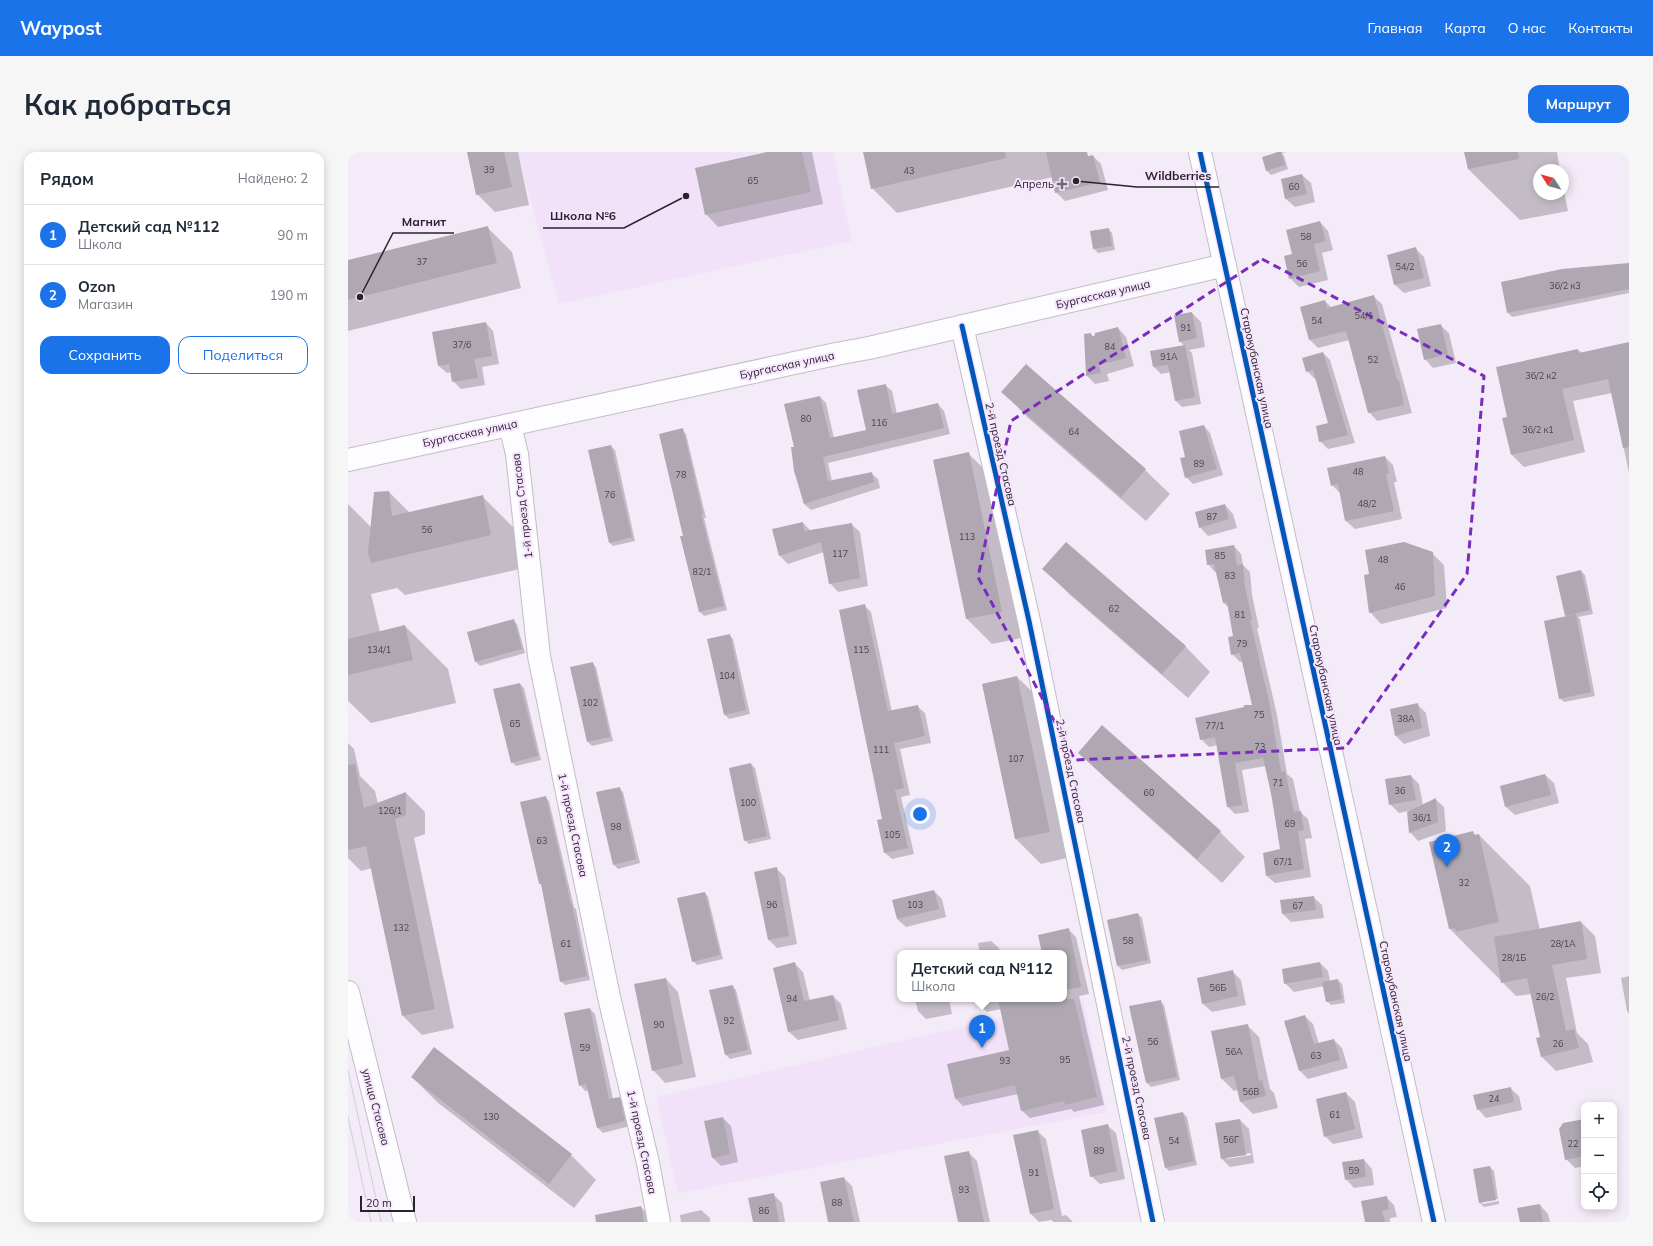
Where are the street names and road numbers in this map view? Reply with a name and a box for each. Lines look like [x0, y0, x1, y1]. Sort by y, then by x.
street label: Бургасская улица [1054, 276, 1152, 312]
street label: Старокубанская улица [1237, 306, 1277, 430]
street label: Бургасская улица [738, 348, 836, 382]
street label: 2-й проезд Стасова [982, 401, 1020, 507]
street label: Бургасская улица [421, 416, 519, 450]
street label: 1-й проезд Стасова [509, 453, 535, 559]
street label: Старокубанская улица [1306, 623, 1346, 747]
street label: 2-й проезд Стасова [1053, 718, 1089, 824]
street label: 1-й проезд Стасова [555, 772, 591, 878]
street label: Старокубанская улица [1376, 939, 1416, 1063]
street label: 2-й проезд Стасова [1119, 1035, 1155, 1141]
street label: улица Стасова [359, 1067, 393, 1147]
street label: 1-й проезд Стасова [624, 1089, 660, 1195]

